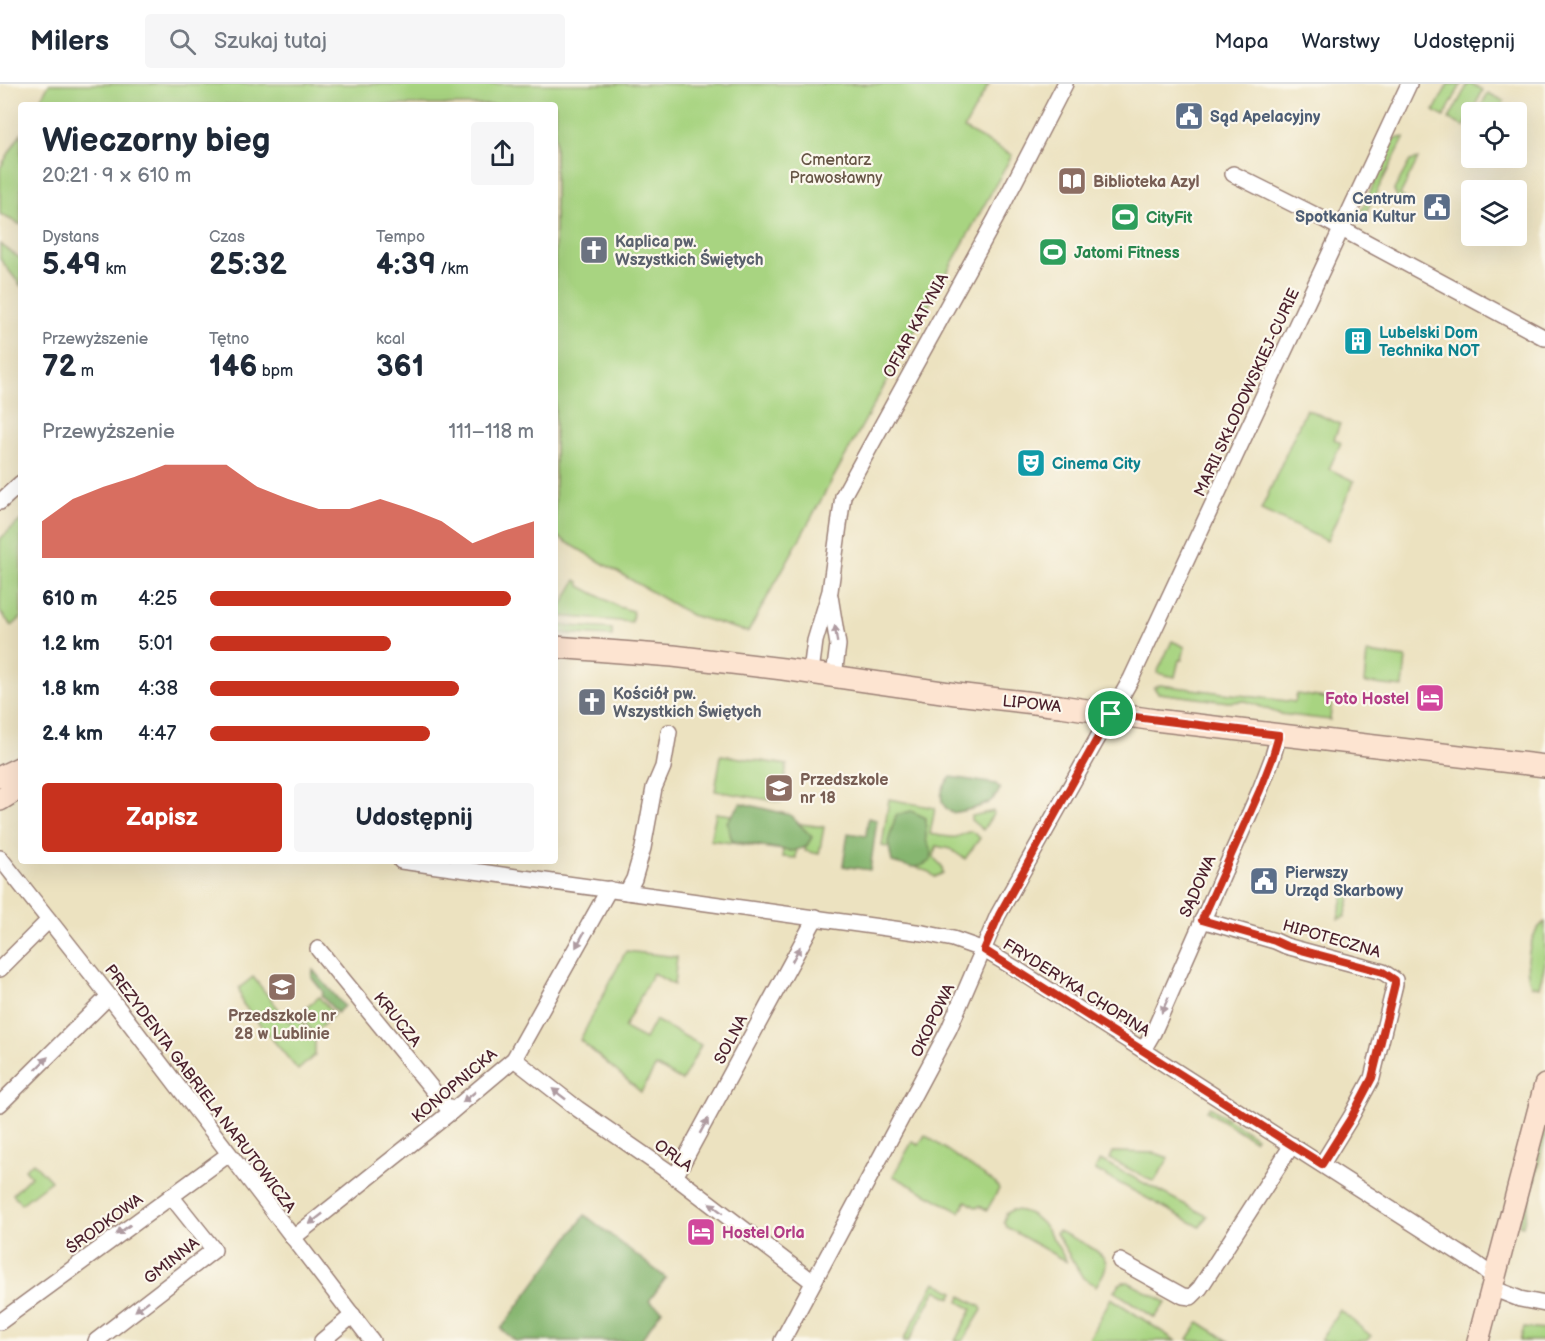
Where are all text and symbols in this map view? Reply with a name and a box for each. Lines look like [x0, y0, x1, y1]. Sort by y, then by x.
search box [145, 14, 565, 68]
text: Milers [30, 25, 109, 58]
icon: search [166, 25, 199, 58]
text: Szukaj tutaj [214, 28, 327, 55]
text: Mapa [1215, 29, 1269, 54]
text: Warstwy [1302, 29, 1380, 54]
text: Udostępnij [1413, 29, 1515, 54]
public building icon: Sąd Apelacyjny [1173, 100, 1205, 132]
map controls [1461, 102, 1527, 246]
button: locate [1461, 102, 1527, 168]
place label: Sąd Apelacyjny [1210, 108, 1321, 127]
text: Wieczorny bieg [42, 121, 271, 161]
button: share [471, 122, 534, 185]
park label: Cmentarz Prawosławny [789, 151, 883, 188]
text: 20:21 · 9 × 610 m [42, 164, 191, 188]
library icon: Biblioteka Azyl [1056, 165, 1088, 197]
place label: Biblioteka Azyl [1093, 173, 1200, 192]
button: layers [1461, 180, 1527, 246]
place label: Centrum Spotkania Kultur [1295, 190, 1417, 227]
public building icon: Centrum Spotkania Kultur [1421, 191, 1453, 223]
sports icon: CityFit [1109, 201, 1141, 233]
place label: CityFit [1146, 209, 1193, 228]
text: Dystans [42, 228, 99, 247]
text: Czas [209, 228, 245, 247]
text: Tempo [376, 228, 425, 247]
place label: Kaplica pw. Wszystkich Świętych [615, 233, 763, 270]
church icon: Kaplica pw. Wszystkich Świętych [578, 234, 610, 266]
sports icon: Jatomi Fitness [1037, 236, 1069, 268]
place label: Jatomi Fitness [1074, 244, 1180, 263]
text: 5.49 [42, 247, 101, 283]
text: 25:32 [209, 247, 287, 283]
text: 4:39 [376, 247, 436, 283]
text: km [101, 260, 127, 279]
text: /km [436, 260, 469, 279]
street label: OFIAR KATYNIA [880, 270, 953, 381]
street label: MARII SKŁODOWSKIEJ-CURIE [1191, 285, 1304, 500]
place label: Lubelski Dom Technika NOT [1379, 324, 1481, 361]
building icon: Lubelski Dom Technika NOT [1342, 325, 1374, 357]
text: Przewyższenie [42, 330, 148, 349]
text: Tętno [209, 330, 249, 349]
text: kcal [376, 330, 405, 349]
text: 72 [42, 349, 77, 385]
text: 146 [209, 349, 257, 385]
text: 361 [376, 349, 424, 385]
text: m [77, 362, 94, 381]
text: bpm [257, 362, 293, 381]
text: Przewyższenie [42, 420, 175, 444]
text: 111–118 m [449, 420, 534, 444]
theatre icon: Cinema City [1015, 447, 1047, 479]
place label: Cinema City [1052, 455, 1141, 474]
text: 610 m [42, 587, 97, 611]
text: 4:25 [138, 587, 178, 611]
one-way arrow [831, 624, 840, 643]
text: 1.2 km [42, 632, 100, 656]
text: 5:01 [138, 632, 173, 656]
text: 1.8 km [42, 677, 100, 701]
text: 4:38 [138, 677, 178, 701]
hotel icon: Foto Hostel [1414, 682, 1446, 714]
place label: Kościół pw. Wszystkich Świętych [613, 685, 761, 722]
church icon: Kościół pw. Wszystkich Świętych [576, 686, 608, 718]
pin [1085, 688, 1136, 739]
place label: Foto Hostel [1325, 690, 1409, 709]
street label: LIPOWA [1001, 692, 1062, 717]
icon: arrive [1094, 697, 1127, 730]
text: 2.4 km [42, 722, 103, 746]
text: 4:47 [138, 722, 176, 746]
place label: Przedszkole nr 18 [800, 771, 889, 808]
school or university icon: Przedszkole nr 18 [763, 772, 795, 804]
button: Zapisz [42, 783, 282, 852]
button: Udostępnij [294, 783, 534, 852]
street label: SĄDOWA [1176, 852, 1221, 921]
place label: Pierwszy Urząd Skarbowy [1285, 864, 1404, 901]
public building icon: Pierwszy Urząd Skarbowy [1248, 865, 1280, 897]
street label: HIPOTECZNA [1280, 916, 1383, 963]
one-way arrow [575, 932, 586, 948]
street label: FRYDERYKA CHOPINA [999, 935, 1153, 1041]
one-way arrow [791, 945, 801, 962]
street label: PREZYDENTA GABRIELA NARUTOWICZA [100, 961, 300, 1217]
school or university icon: Przedszkole nr 28 w Lublinie [266, 971, 298, 1003]
street label: OKOPOWA [907, 981, 959, 1061]
street label: KRUCZA [369, 989, 425, 1051]
one-way arrow [1160, 996, 1170, 1014]
place label: Przedszkole nr 28 w Lublinie [228, 1007, 337, 1044]
street label: SOLNA [711, 1012, 752, 1068]
street label: KONOPNICKA [409, 1045, 501, 1127]
one-way arrow [34, 1056, 49, 1070]
one-way arrow [551, 1088, 566, 1100]
one-way arrow [462, 1090, 477, 1103]
one-way arrow [698, 1118, 709, 1134]
street label: ORLA [650, 1136, 696, 1177]
street label: ŚRODKOWA [62, 1188, 147, 1258]
one-way arrow [708, 1202, 724, 1215]
one-way arrow [309, 1212, 324, 1224]
hotel icon: Hostel Orla [685, 1216, 717, 1248]
one-way arrow [116, 1224, 131, 1236]
place label: Hostel Orla [722, 1224, 805, 1243]
street label: GMINNA [141, 1234, 203, 1289]
one-way arrow [134, 1300, 149, 1312]

